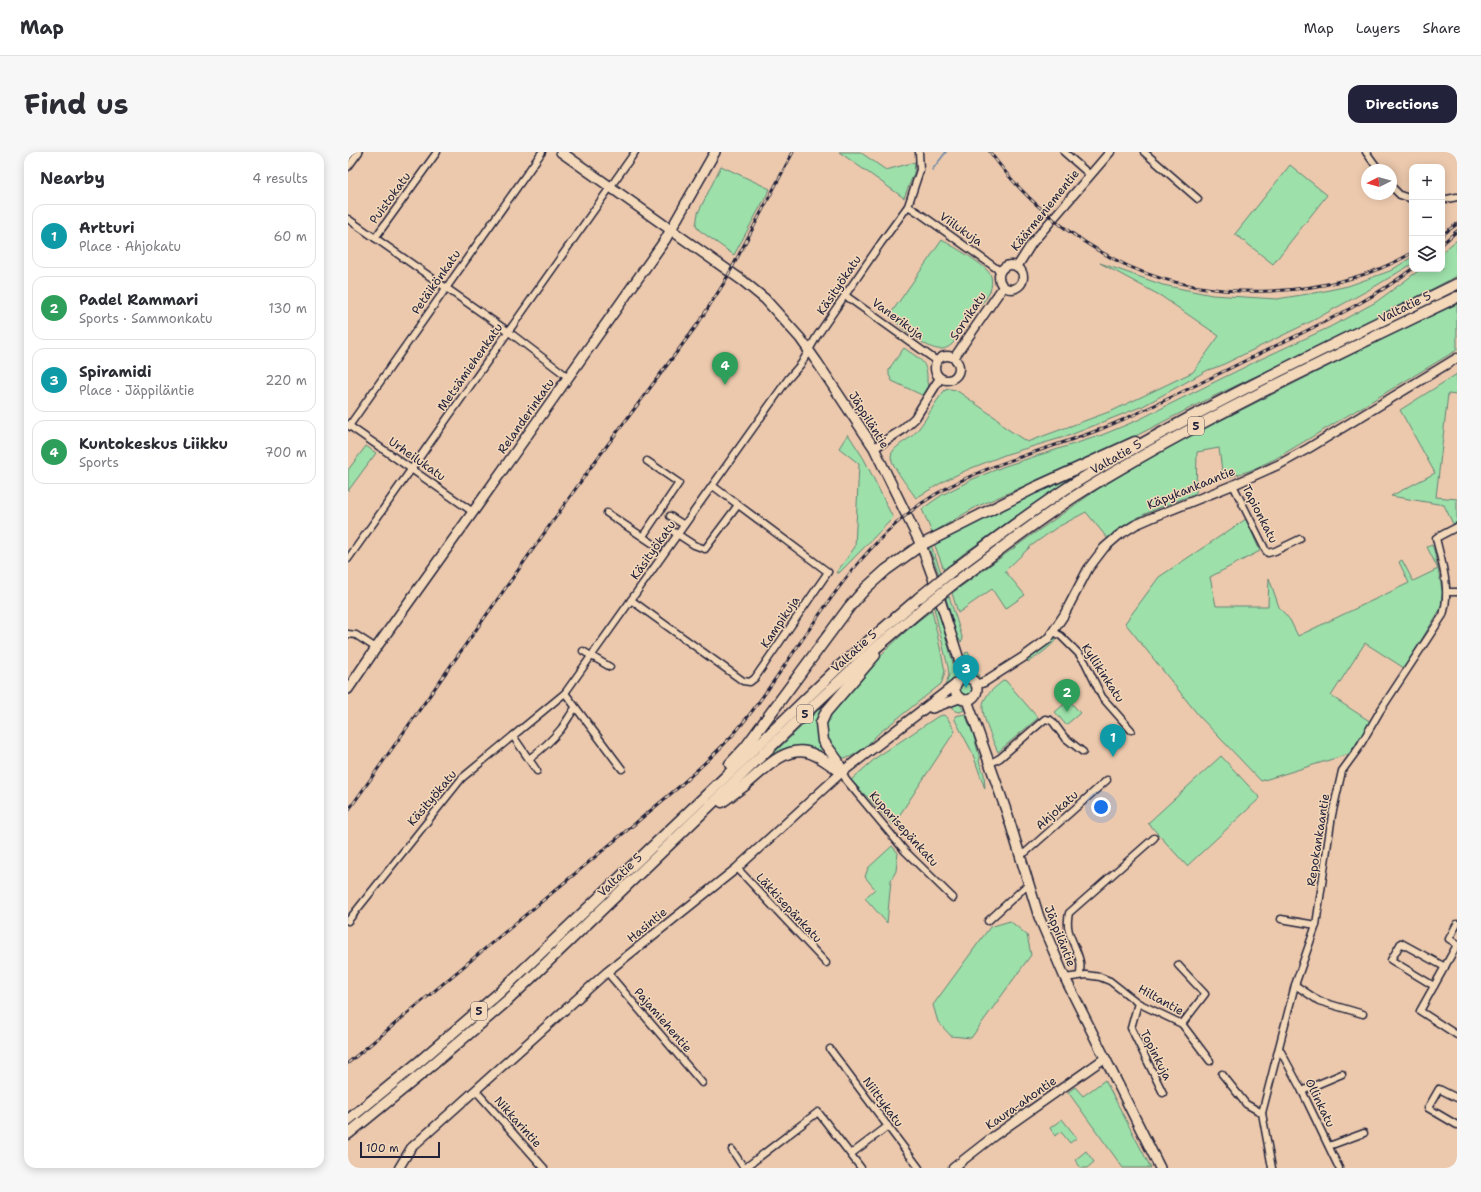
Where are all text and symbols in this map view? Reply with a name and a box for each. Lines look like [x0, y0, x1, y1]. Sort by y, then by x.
text: Map [20, 15, 64, 40]
text: Map [1304, 19, 1334, 37]
text: Layers [1356, 19, 1400, 37]
text: Share [1422, 19, 1461, 37]
text: Find us [24, 85, 129, 123]
button: Directions [1348, 85, 1457, 123]
north arrow [1361, 164, 1397, 200]
map controls [1409, 164, 1445, 272]
button: + [1409, 164, 1445, 200]
street label: Käärmeniementie [1007, 166, 1083, 254]
text: Nearby [40, 167, 105, 189]
street label: Puistokatu [366, 169, 414, 227]
text: 4 results [252, 170, 308, 187]
button: − [1409, 200, 1445, 236]
street label: Viilukuja [936, 208, 986, 250]
text: Artturi [79, 218, 135, 238]
text: 1 [51, 228, 57, 245]
text: 60 m [274, 228, 307, 245]
button: layers [1409, 236, 1445, 272]
text: Place · Ahjokatu [79, 238, 181, 255]
street label: Petäikönkatu [408, 246, 464, 317]
street label: Käsityökatu [813, 252, 865, 318]
street label: Valtatie 5 [1376, 287, 1434, 327]
street label: Sorvikatu [946, 289, 990, 343]
text: Padel Rammari [79, 290, 198, 310]
street label: Vanerikuja [869, 295, 928, 344]
text: 2 [49, 300, 59, 317]
text: 130 m [269, 300, 307, 317]
text: Sports · Sammonkatu [79, 310, 213, 327]
street label: Metsämiehenkatu [434, 320, 506, 414]
pin: 4 [712, 352, 738, 385]
text: Spiramidi [79, 362, 152, 382]
text: 3 [49, 372, 59, 389]
text: 220 m [265, 372, 307, 389]
street label: Relanderinkatu [494, 375, 558, 457]
text: Place · Jäppiläntie [79, 382, 195, 399]
street label: Jäppiläntie [845, 388, 893, 452]
road number: 5 [1188, 417, 1204, 435]
street label: Urheilukatu [385, 433, 449, 485]
text: Kuntokeskus Liikku [79, 434, 228, 454]
street label: Valtatie 5 [1087, 436, 1145, 478]
text: 4 [49, 444, 59, 461]
text: 700 m [264, 444, 307, 461]
text: Sports [79, 454, 119, 471]
street label: Käpykankaantie [1145, 463, 1238, 513]
street label: Tapionkatu [1238, 482, 1282, 546]
street label: Käsityökatu [627, 517, 679, 583]
street label: Kampikuja [757, 593, 803, 651]
street label: Valtatie 5 [828, 626, 880, 676]
street label: Kyllikinkatu [1078, 640, 1128, 706]
pin: 3 [953, 655, 979, 688]
pin: 2 [1054, 679, 1080, 712]
road number: 5 [797, 705, 813, 723]
pin: 1 [1100, 724, 1126, 757]
street label: Käsityökatu [404, 767, 460, 829]
street label: Ahjokatu [1032, 787, 1082, 833]
street label: Kuparisepänkatu [866, 788, 942, 870]
street label: Repokankaantie [1303, 792, 1333, 887]
your location [1091, 797, 1111, 817]
street label: Valtatie 5 [594, 850, 646, 900]
street label: Läkkisepänkatu [752, 870, 826, 946]
street label: Jäppiläntie [1040, 903, 1080, 969]
street label: Hasintie [624, 904, 671, 946]
street label: Hiltantie [1135, 981, 1187, 1019]
street label: Pajamiehentie [630, 984, 696, 1056]
road number: 5 [471, 1002, 487, 1020]
street label: Topinkuja [1136, 1027, 1176, 1083]
street label: Kaura-ahontie [982, 1073, 1060, 1133]
street label: Niittykatu [859, 1074, 907, 1130]
street label: Ollinkatu [1301, 1076, 1339, 1130]
street label: Nikkarintie [491, 1093, 545, 1151]
scale bar [360, 1140, 440, 1159]
text: 100 m [366, 1141, 399, 1156]

